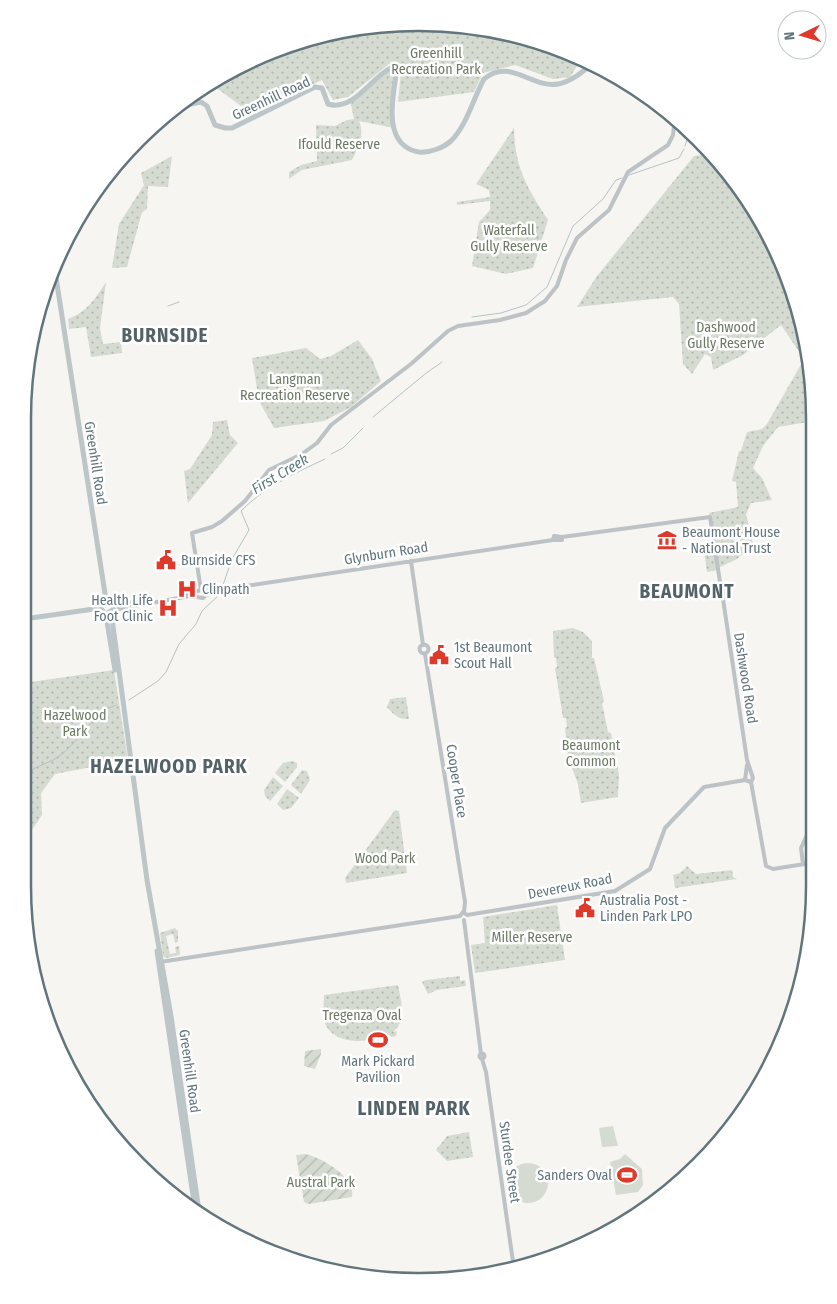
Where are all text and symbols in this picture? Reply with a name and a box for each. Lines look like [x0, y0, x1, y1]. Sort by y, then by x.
north arrow [777, 10, 827, 60]
text: N [781, 31, 798, 41]
park label: Greenhill Recreation Park [391, 45, 481, 78]
street label: Greenhill Road [229, 73, 313, 124]
park label: Ifould Reserve [298, 136, 380, 153]
park label: Waterfall Gully Reserve [470, 222, 548, 255]
park label: Dashwood Gully Reserve [687, 319, 765, 352]
district label: BURNSIDE [121, 324, 209, 347]
park label: Langman Recreation Reserve [240, 371, 350, 404]
street label: Greenhill Road [81, 420, 110, 506]
water label: First Creek [248, 450, 312, 498]
place label: Beaumont House - National Trust [682, 524, 780, 557]
museum icon: Beaumont House - National Trust [656, 529, 678, 551]
street label: Glynburn Road [343, 538, 429, 569]
public building icon: Burnside CFS [155, 549, 177, 571]
place label: Burnside CFS [181, 552, 255, 569]
hospital icon: Clinpath [176, 578, 198, 600]
district label: BEAUMONT [639, 580, 735, 603]
place label: Clinpath [202, 581, 250, 598]
place label: Health Life Foot Clinic [91, 592, 153, 625]
hospital icon: Health Life Foot Clinic [157, 597, 179, 619]
street label: Dashwood Road [730, 631, 761, 725]
place label: 1st Beaumont Scout Hall [454, 639, 532, 672]
public building icon: 1st Beaumont Scout Hall [428, 644, 450, 666]
park label: Hazelwood Park [44, 707, 106, 740]
park label: Beaumont Common [562, 737, 621, 770]
street label: Cooper Place [442, 743, 471, 819]
district label: HAZELWOOD PARK [90, 755, 248, 778]
park label: Wood Park [355, 850, 416, 867]
street label: Devereux Road [527, 870, 614, 903]
place label: Australia Post - Linden Park LPO [600, 892, 693, 925]
public building icon: Australia Post - Linden Park LPO [574, 897, 596, 919]
park label: Miller Reserve [491, 929, 573, 946]
park label: Tregenza Oval [323, 1007, 402, 1024]
street label: Greenhill Road [175, 1028, 204, 1114]
sports icon: Mark Pickard Pavilion [367, 1029, 389, 1051]
place label: Mark Pickard Pavilion [341, 1053, 415, 1086]
district label: LINDEN PARK [357, 1097, 471, 1120]
street label: Sturdee Street [495, 1120, 524, 1204]
sports icon: Sanders Oval [616, 1164, 638, 1186]
place label: Sanders Oval [537, 1167, 612, 1184]
park label: Austral Park [287, 1174, 356, 1191]

